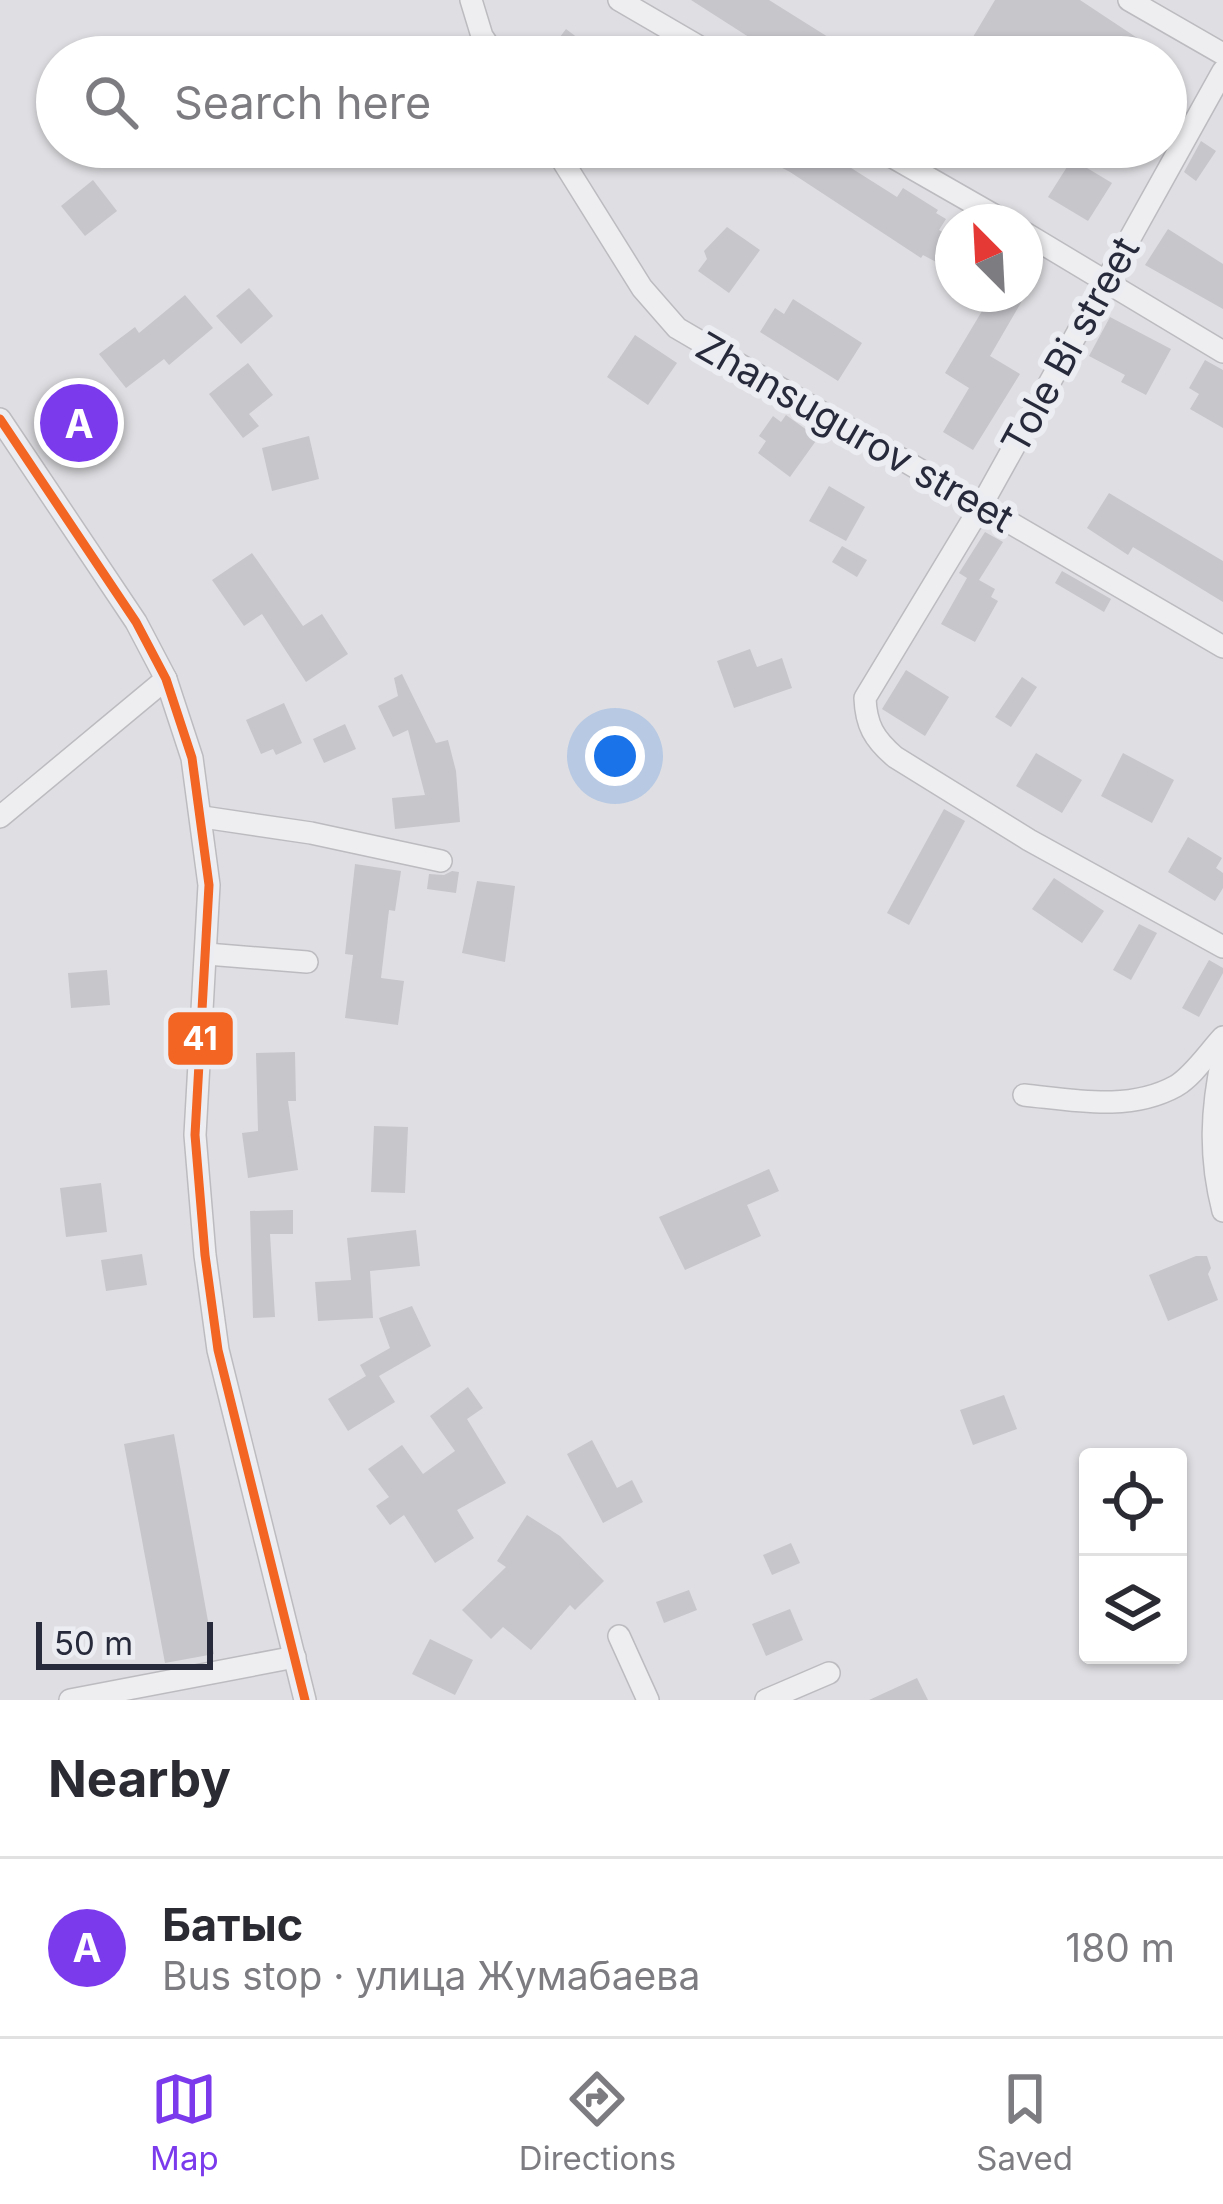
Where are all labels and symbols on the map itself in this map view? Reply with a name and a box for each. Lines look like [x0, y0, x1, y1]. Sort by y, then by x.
north arrow [935, 204, 1043, 312]
street label: Tole Bi street [991, 228, 1148, 461]
street label: Zhansugurov street [688, 322, 1022, 541]
pin: A [40, 378, 118, 468]
your location [585, 726, 645, 786]
line badge: 41 [166, 1010, 235, 1067]
text: 41 [182, 1018, 218, 1058]
scale bar [36, 1616, 213, 1669]

